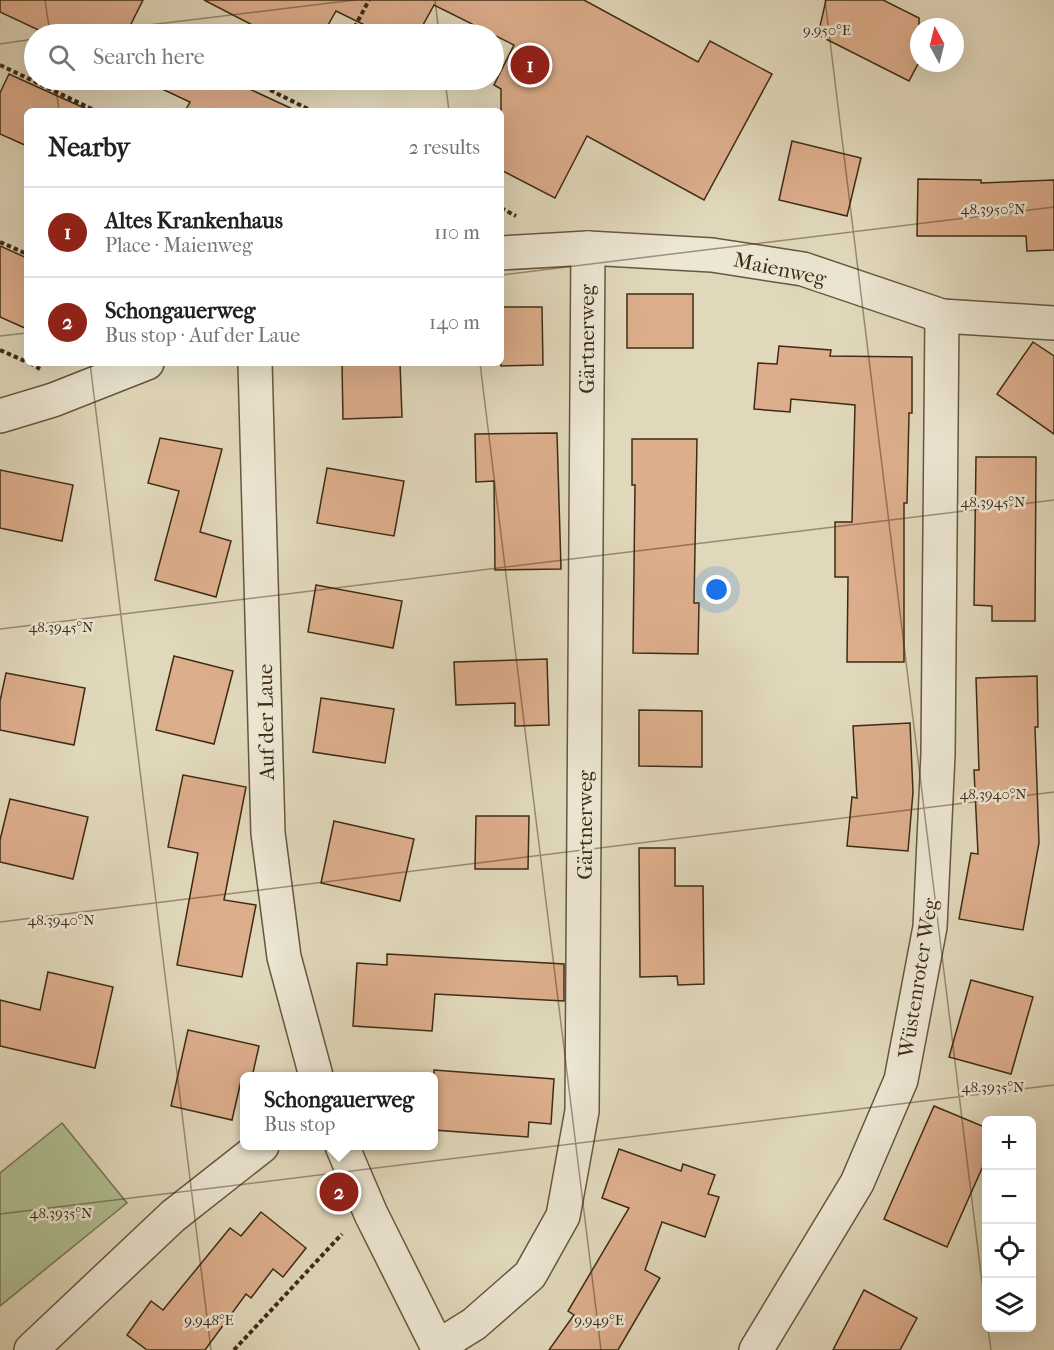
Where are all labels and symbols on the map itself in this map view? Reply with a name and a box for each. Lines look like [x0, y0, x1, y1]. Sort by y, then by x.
north arrow [910, 18, 964, 72]
text: 9.950°E [803, 21, 851, 39]
pin: 1 [510, 42, 550, 88]
text: 48.3950°N [961, 200, 1026, 218]
street label: Maienweg [732, 247, 829, 291]
street label: Gärtnerweg [575, 283, 599, 394]
text: 48.3945°N [961, 493, 1026, 511]
your location [702, 575, 731, 604]
text: 48.3945°N [29, 618, 94, 636]
street label: Auf der Laue [253, 664, 279, 781]
street label: Gärtnerweg [573, 769, 597, 880]
text: 48.3940°N [959, 785, 1027, 803]
street label: Wüstenroter Weg [893, 896, 943, 1061]
text: 48.3940°N [27, 911, 95, 929]
text: 48.3935°N [962, 1078, 1025, 1096]
pin: 2 [320, 1170, 358, 1214]
text: 48.3935°N [30, 1204, 93, 1222]
text: 9.948°E [184, 1311, 234, 1329]
text: 9.949°E [574, 1311, 624, 1329]

